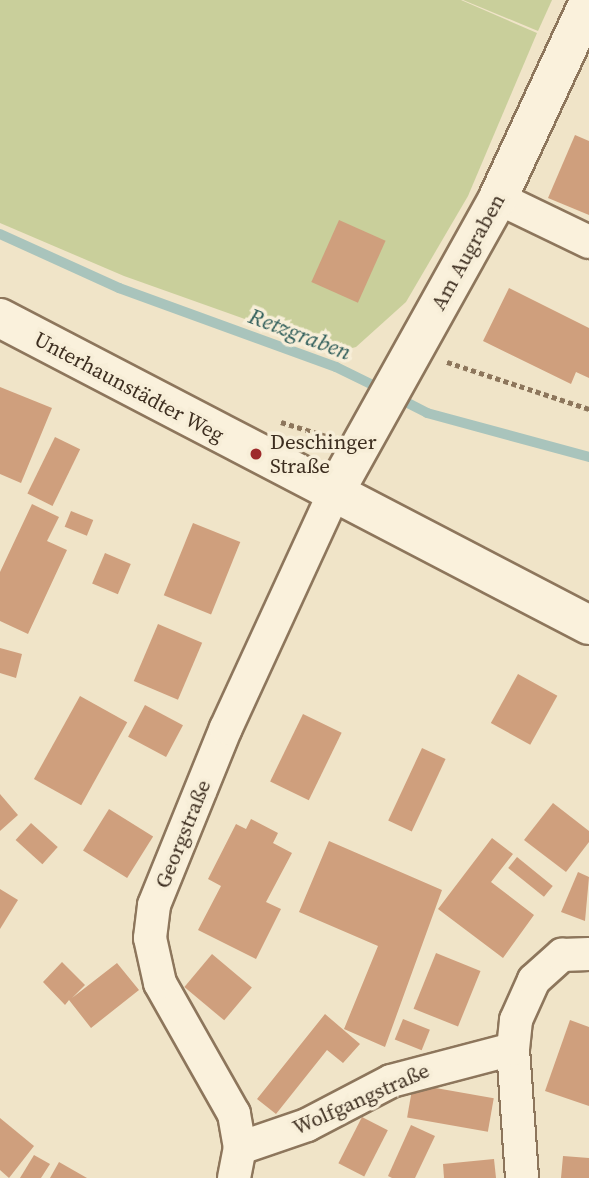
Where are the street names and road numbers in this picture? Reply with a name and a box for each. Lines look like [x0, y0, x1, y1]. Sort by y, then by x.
street label: Am Augraben [426, 189, 510, 315]
street label: Unterhaunstädter Weg [30, 326, 228, 448]
street label: Georgstraße [150, 776, 216, 892]
street label: Wolfgangstraße [289, 1058, 433, 1140]

